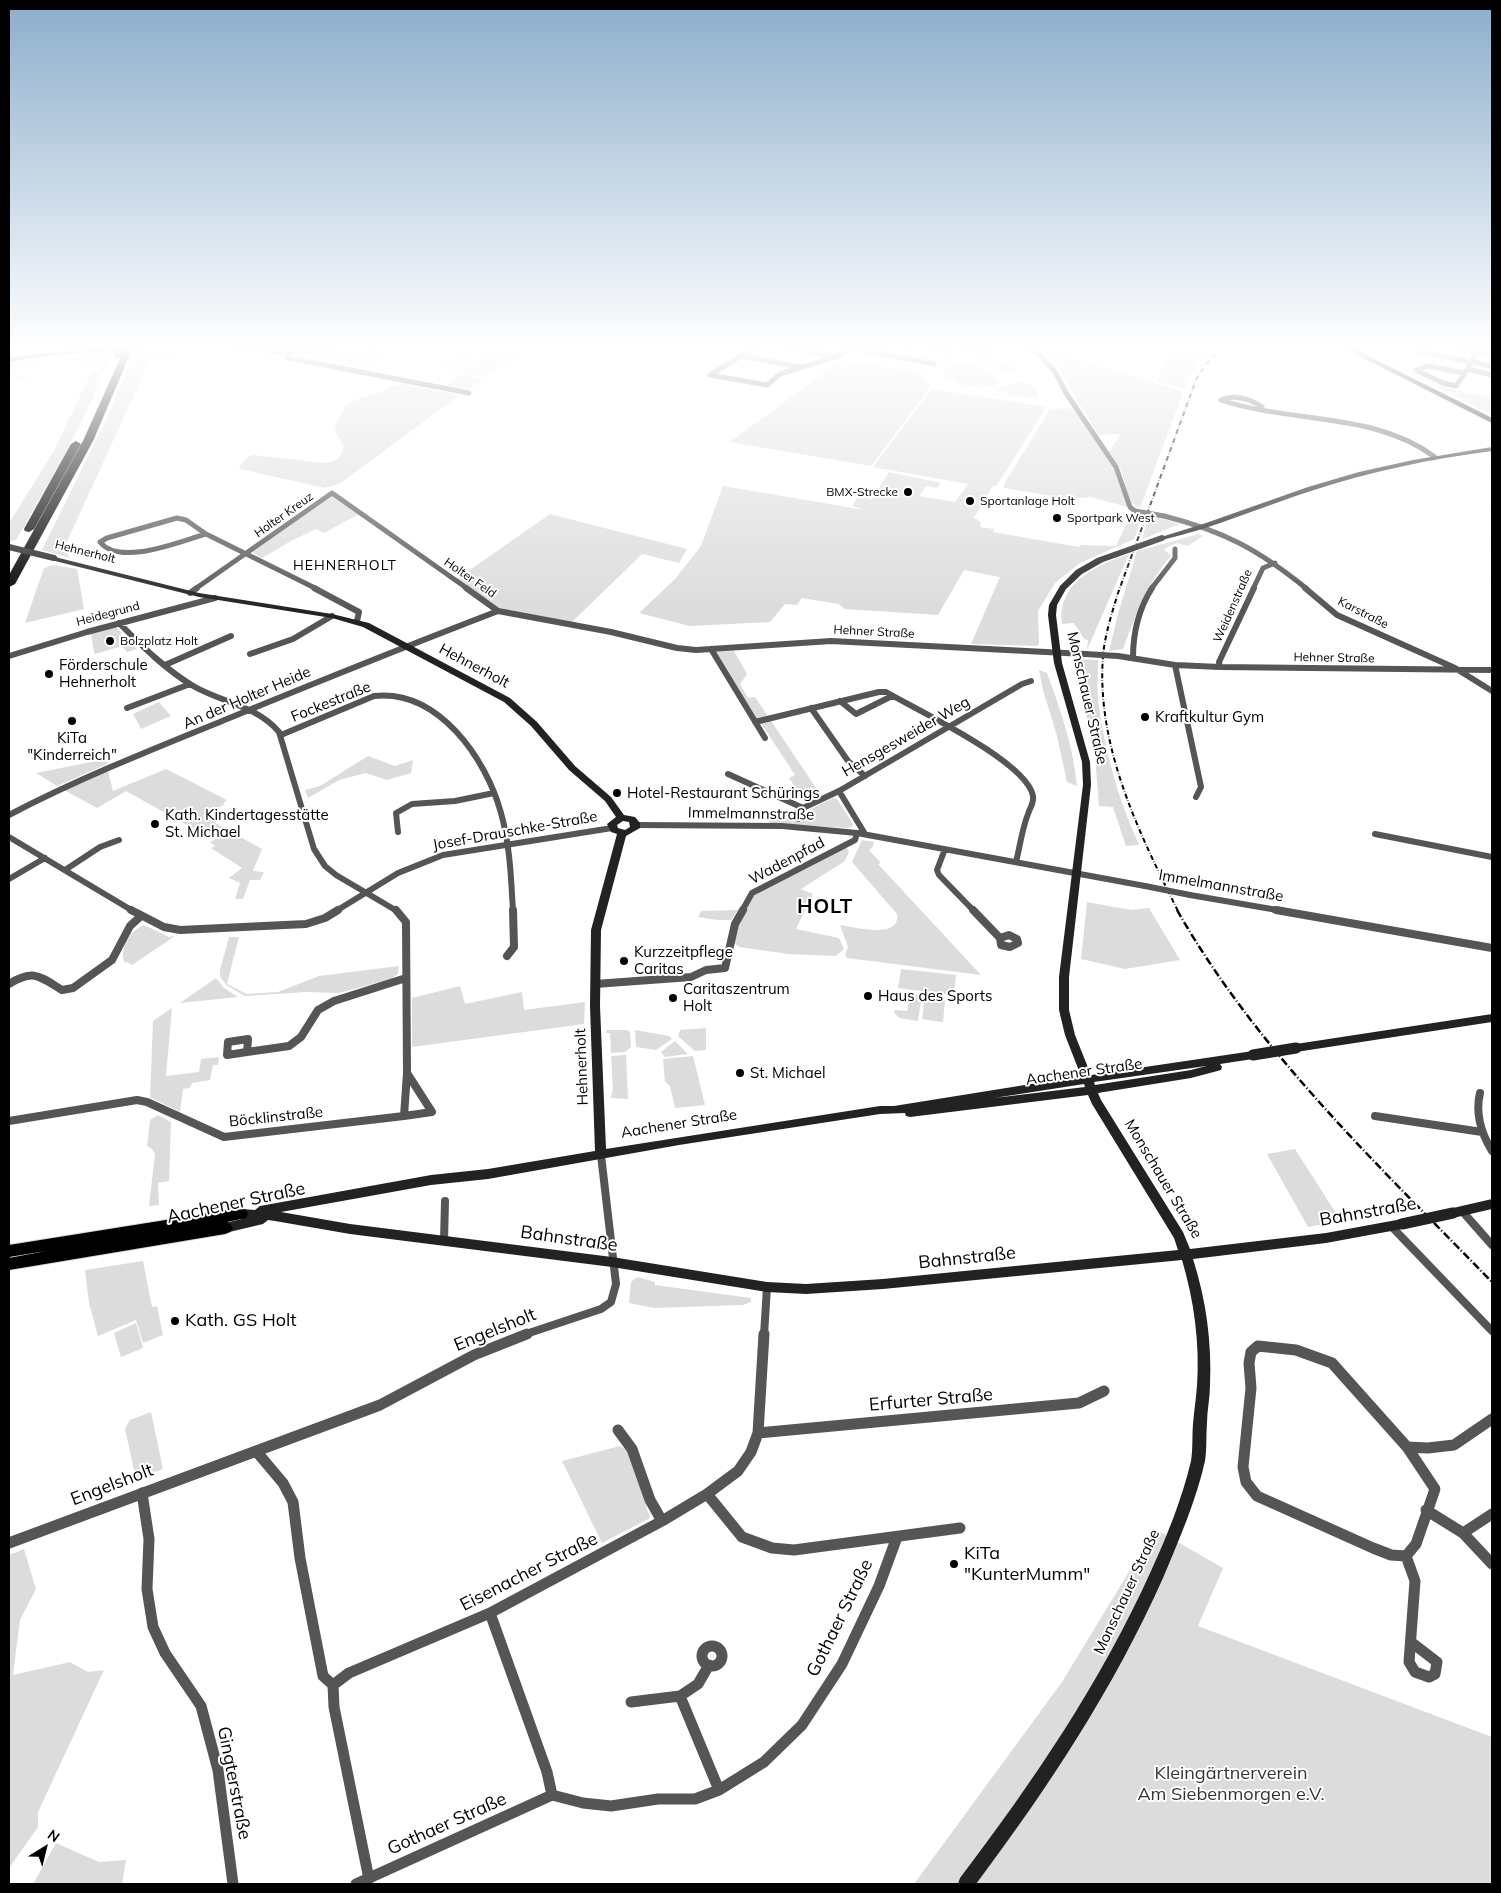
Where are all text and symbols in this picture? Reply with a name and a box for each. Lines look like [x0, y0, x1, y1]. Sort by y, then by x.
place label: BMX-Strecke [826, 485, 898, 499]
marker: BMX-Strecke [902, 486, 914, 498]
street label: Holter Kreuz [252, 489, 316, 541]
place label: Sportanlage Holt [980, 494, 1075, 508]
marker: Sportanlage Holt [964, 495, 976, 507]
place label: Sportpark West [1067, 511, 1155, 525]
marker: Sportpark West [1051, 512, 1063, 524]
street label: Hehnerholt [53, 538, 117, 566]
street label: Holter Feld [441, 555, 499, 601]
district label: HEHNERHOLT [292, 558, 398, 574]
street label: Weidenstraße [1210, 567, 1256, 645]
street label: Karstraße [1335, 594, 1391, 632]
street label: Heidegrund [75, 599, 141, 629]
street label: Hehner Straße [833, 623, 915, 641]
street label: Monschauer Straße [1063, 630, 1111, 766]
place label: Bolzplatz Holt [120, 634, 198, 648]
marker: Bolzplatz Holt [104, 635, 116, 647]
street label: Hehnerholt [436, 640, 512, 692]
street label: Hehner Straße [1293, 650, 1375, 666]
place label: Förderschule Hehnerholt [59, 656, 148, 691]
street label: An der Holter Heide [180, 663, 314, 733]
marker: Förderschule Hehnerholt [43, 668, 55, 680]
street label: Fockestraße [288, 678, 374, 726]
street label: Hensgesweider Weg [839, 693, 973, 781]
place label: Kraftkultur Gym [1155, 708, 1264, 726]
marker: Kraftkultur Gym [1139, 711, 1151, 723]
marker: KiTa "Kinderreich" [66, 715, 78, 727]
place label: KiTa "Kinderreich" [27, 729, 117, 764]
place label: Hotel-Restaurant Schürings [627, 784, 820, 802]
marker: Hotel-Restaurant Schürings [611, 787, 623, 799]
street label: Immelmannstraße [688, 804, 814, 824]
place label: Kath. Kindertagesstätte St. Michael [165, 806, 329, 841]
street label: Josef-Drauschke-Straße [431, 808, 599, 854]
marker: Kath. Kindertagesstätte St. Michael [149, 818, 161, 830]
street label: Wadenpfad [746, 834, 828, 888]
street label: Immelmannstraße [1157, 866, 1285, 906]
district label: HOLT [796, 895, 854, 919]
place label: Kurzzeitpflege Caritas [634, 943, 733, 978]
marker: Kurzzeitpflege Caritas [618, 955, 630, 967]
place label: Caritaszentrum Holt [683, 980, 790, 1015]
place label: Haus des Sports [878, 987, 992, 1005]
marker: Haus des Sports [862, 990, 874, 1002]
marker: Caritaszentrum Holt [667, 992, 679, 1004]
street label: Hehnerholt [572, 1028, 592, 1106]
street label: Aachener Straße [1025, 1055, 1143, 1089]
place label: St. Michael [750, 1064, 825, 1082]
marker: St. Michael [734, 1067, 746, 1079]
street label: Böcklinstraße [228, 1103, 324, 1131]
street label: Aachener Straße [620, 1106, 738, 1142]
street label: Monschauer Straße [1120, 1116, 1206, 1242]
street label: Aachener Straße [165, 1178, 307, 1228]
street label: Bahnstraße [1318, 1193, 1418, 1231]
street label: Bahnstraße [519, 1222, 619, 1256]
street label: Bahnstraße [917, 1242, 1017, 1274]
street label: Engelsholt [451, 1304, 539, 1356]
place label: Kath. GS Holt [185, 1310, 297, 1332]
marker: Kath. GS Holt [169, 1315, 181, 1327]
street label: Erfurter Straße [868, 1384, 994, 1416]
street label: Engelsholt [68, 1459, 156, 1511]
street label: Monschauer Straße [1090, 1527, 1164, 1657]
street label: Eisenacher Straße [457, 1528, 601, 1616]
place label: KiTa "KunterMumm" [964, 1543, 1090, 1586]
street label: Gothaer Straße [802, 1556, 878, 1680]
marker: KiTa "KunterMumm" [948, 1558, 960, 1570]
street label: Gingterstraße [212, 1725, 256, 1841]
park label: Kleingärtnerverein Am Siebenmorgen e.V. [1137, 1763, 1325, 1806]
street label: Gothaer Straße [384, 1788, 510, 1860]
north arrow [20, 1823, 70, 1873]
text: N [44, 1825, 63, 1846]

